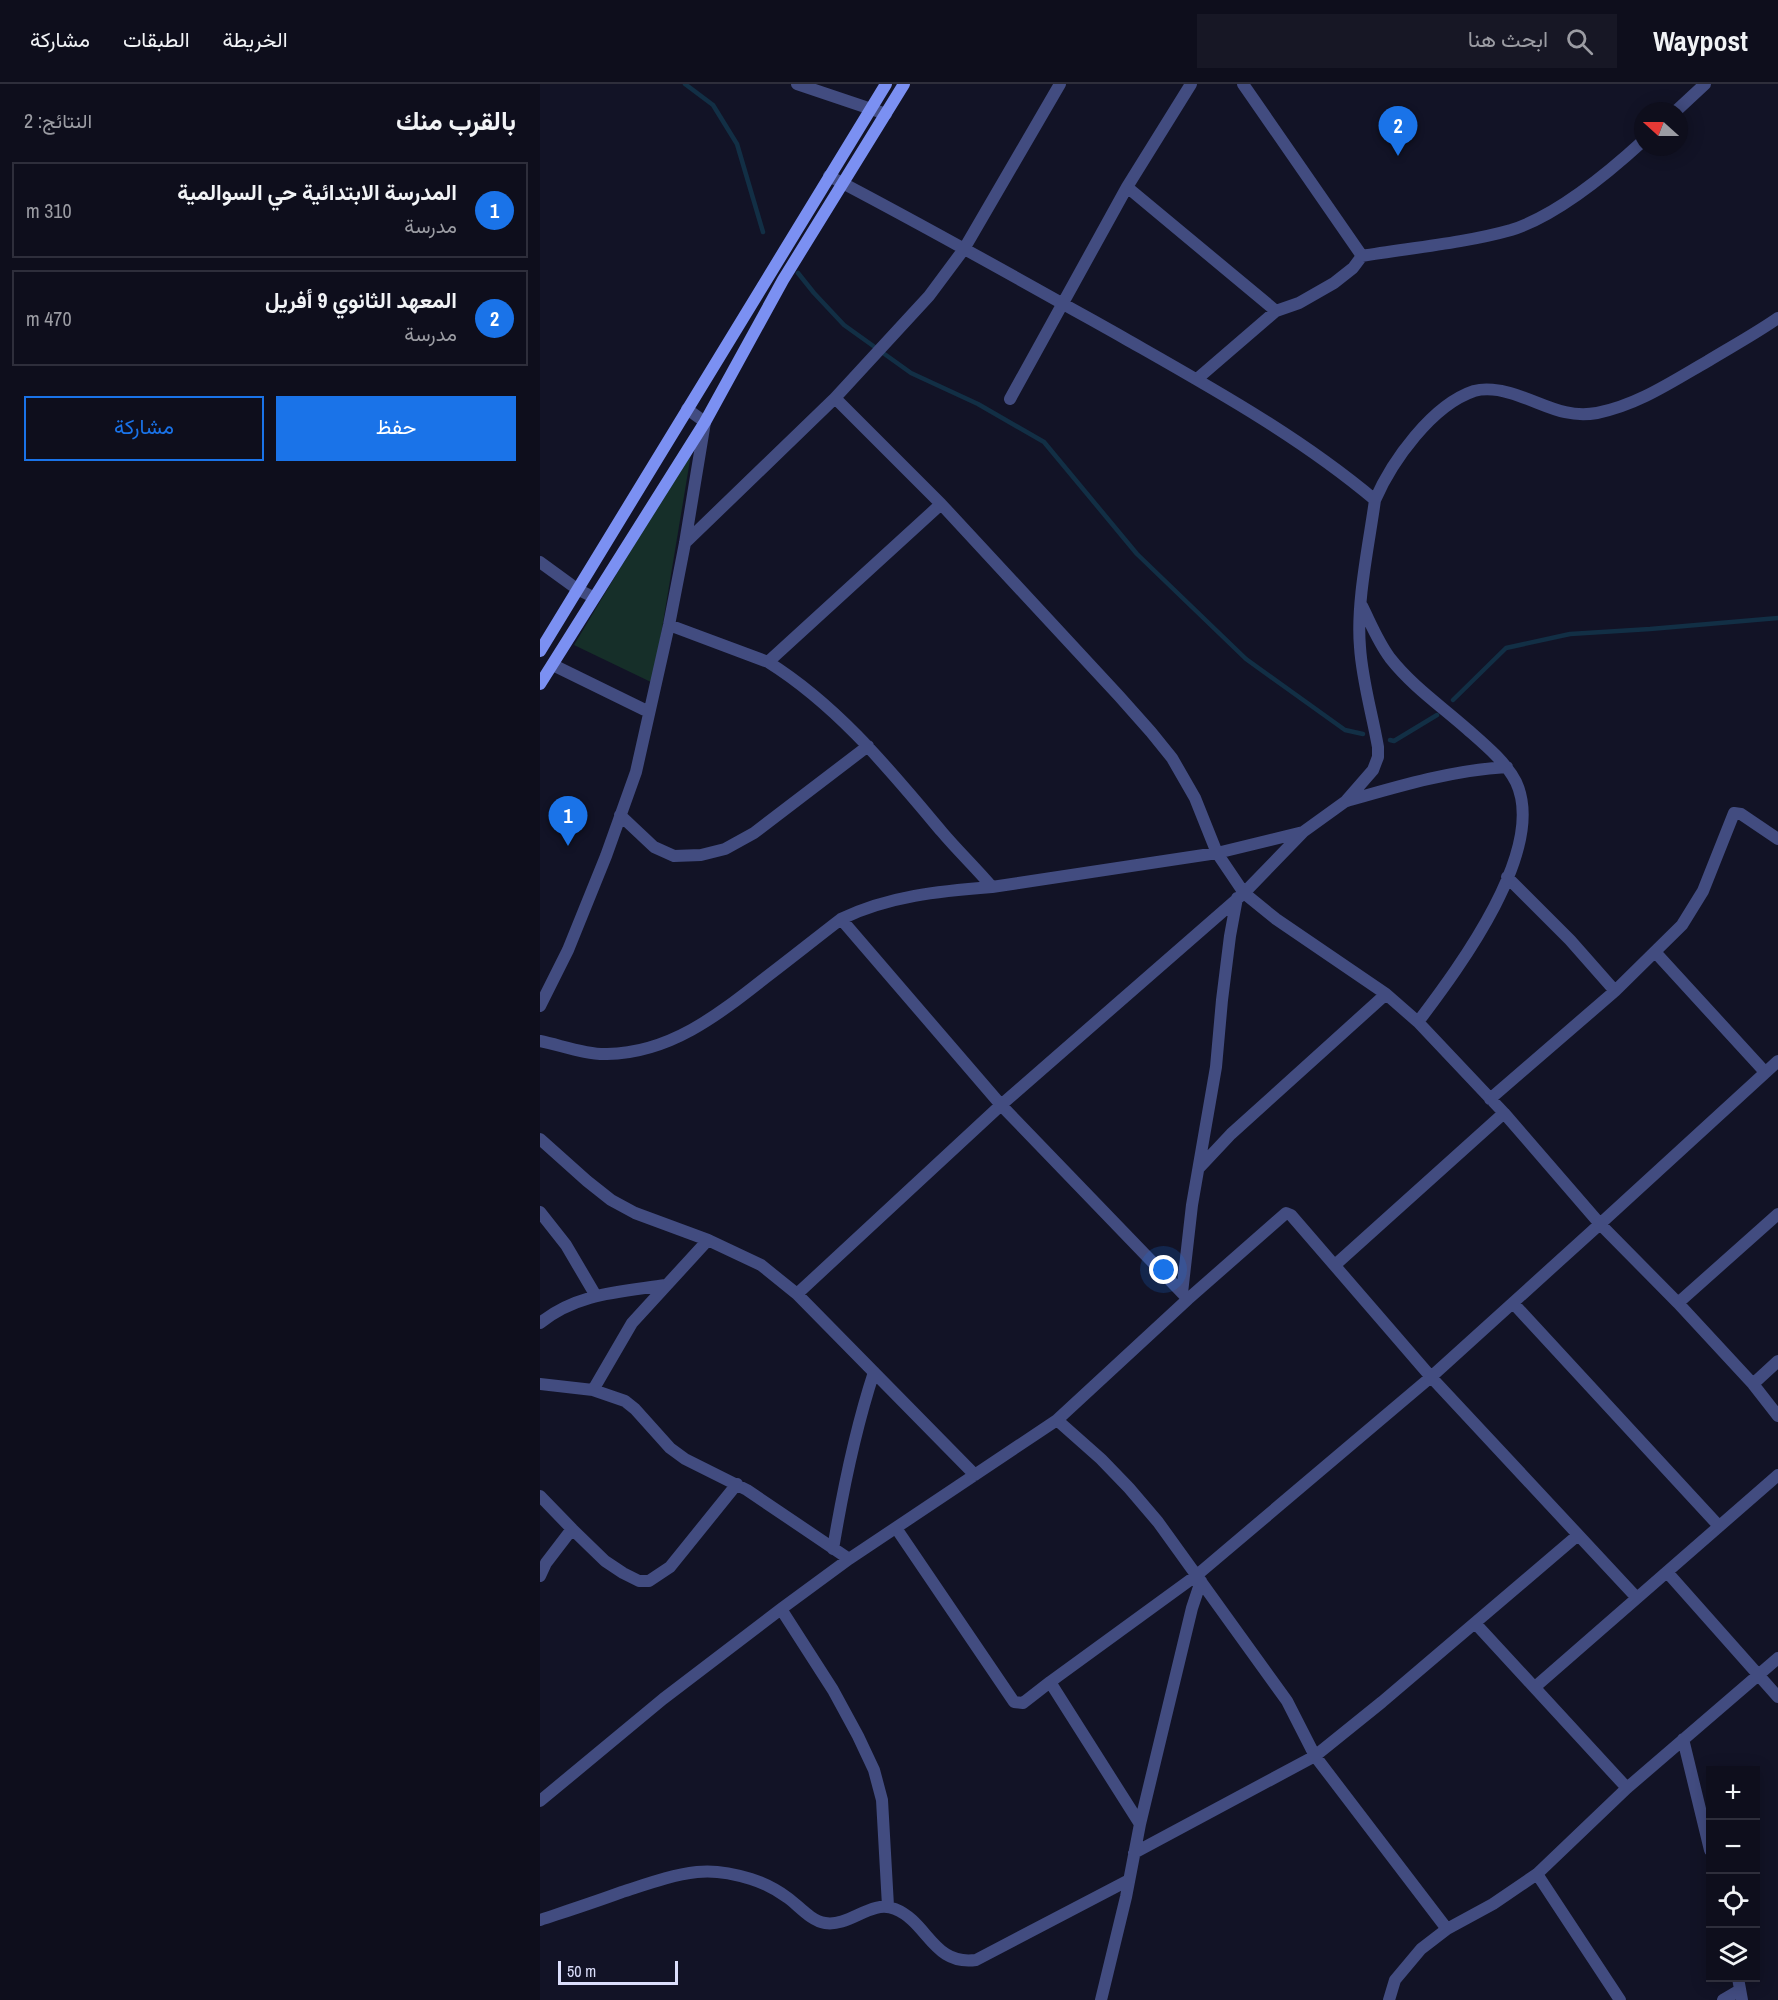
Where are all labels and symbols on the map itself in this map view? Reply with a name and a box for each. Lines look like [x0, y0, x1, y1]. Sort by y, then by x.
north arrow [1634, 102, 1688, 156]
pin: 2 [1378, 106, 1418, 156]
pin: 1 [549, 796, 588, 846]
your location [1149, 1255, 1178, 1284]
scale bar [558, 1958, 678, 1986]

